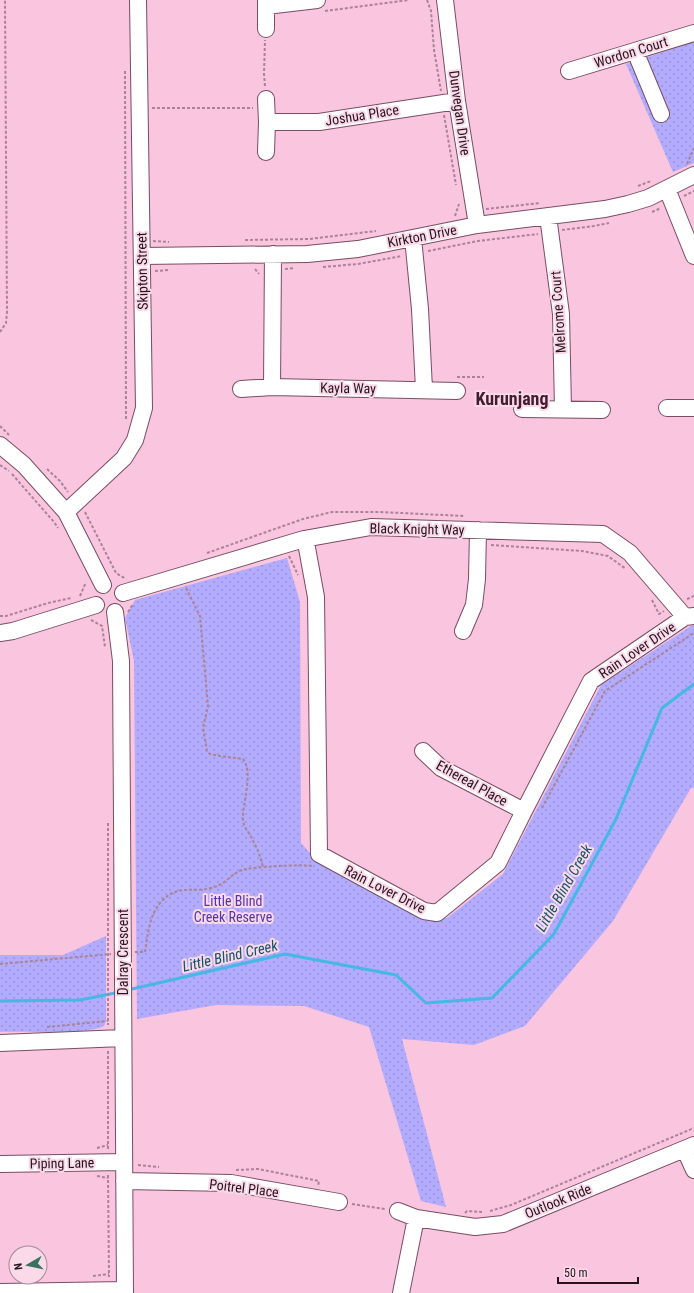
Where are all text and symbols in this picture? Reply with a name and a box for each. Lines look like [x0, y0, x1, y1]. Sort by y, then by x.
street label: Wordon Court [592, 33, 670, 71]
street label: Dunvegan Drive [446, 70, 474, 157]
street label: Joshua Place [324, 101, 400, 129]
street label: Kirkton Drive [386, 221, 458, 251]
street label: Skipton Street [133, 232, 151, 310]
street label: Melrome Court [547, 270, 569, 354]
street label: Kayla Way [320, 380, 376, 396]
district label: Kurunjang [475, 388, 549, 409]
street label: Black Knight Way [369, 520, 465, 538]
street label: Rain Lover Drive [596, 618, 679, 681]
street label: Ethereal Place [434, 757, 511, 809]
water label: Little Blind Creek [532, 841, 596, 935]
street label: Rain Lover Drive [342, 862, 429, 916]
park label: Little Blind Creek Reserve [194, 893, 273, 925]
street label: Dalray Crescent [115, 909, 131, 995]
water label: Little Blind Creek [180, 936, 280, 976]
street label: Piping Lane [30, 1154, 95, 1172]
street label: Poitrel Place [208, 1176, 280, 1200]
street label: Outlook Ride [522, 1180, 594, 1222]
north arrow [8, 1245, 48, 1285]
scale bar [558, 1259, 638, 1285]
text: N [12, 1262, 26, 1271]
text: 50 m [564, 1266, 588, 1280]

